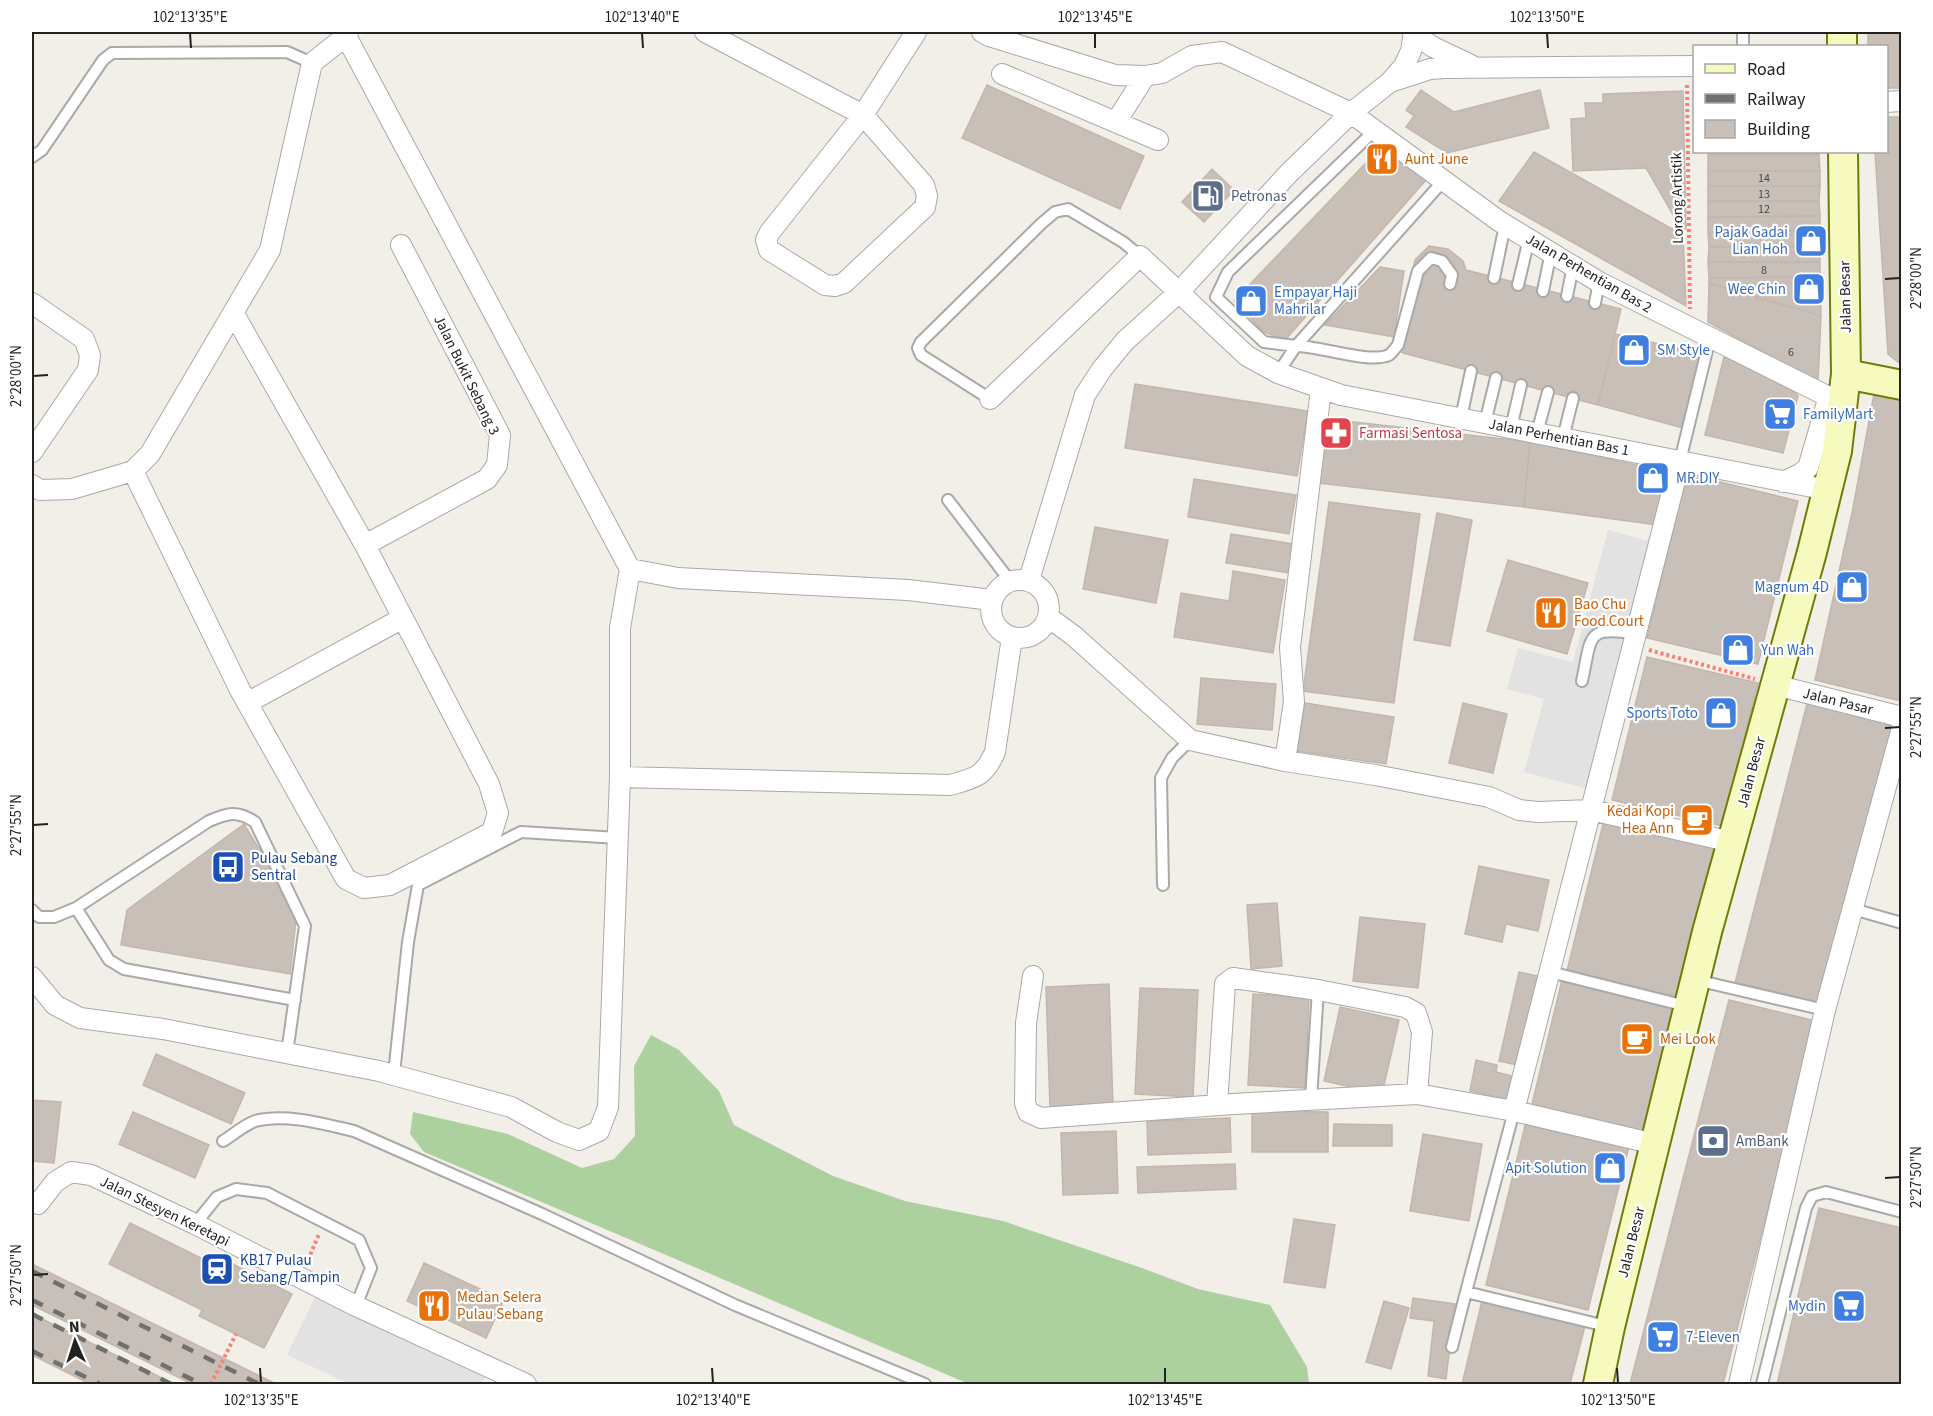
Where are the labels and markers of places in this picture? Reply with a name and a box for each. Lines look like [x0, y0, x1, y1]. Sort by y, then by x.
restaurant icon: Aunt June [1364, 141, 1400, 177]
place label: Aunt June [1405, 149, 1468, 170]
fuel station icon: Petronas [1190, 178, 1226, 214]
place label: Petronas [1231, 186, 1287, 207]
place label: Pajak Gadai Lian Hoh [1715, 222, 1788, 260]
shop icon: Pajak Gadai Lian Hoh [1793, 223, 1829, 259]
shop icon: Wee Chin [1791, 271, 1827, 307]
place label: Wee Chin [1728, 279, 1786, 300]
place label: Empayar Haji Mahrilar [1274, 282, 1357, 320]
shop icon: Empayar Haji Mahrilar [1233, 283, 1269, 319]
shop icon: SM Style [1616, 332, 1652, 368]
place label: SM Style [1657, 340, 1710, 361]
supermarket icon: FamilyMart [1762, 396, 1798, 432]
place label: FamilyMart [1803, 404, 1873, 425]
pharmacy icon: Farmasi Sentosa [1318, 415, 1354, 451]
place label: Farmasi Sentosa [1359, 423, 1462, 444]
shop icon: MR.DIY [1635, 460, 1671, 496]
place label: MR.DIY [1676, 468, 1720, 489]
shop icon: Magnum 4D [1834, 569, 1870, 605]
place label: Magnum 4D [1754, 577, 1829, 598]
place label: Bao Chu Food Court [1574, 594, 1644, 632]
restaurant icon: Bao Chu Food Court [1533, 595, 1569, 631]
shop icon: Yun Wah [1720, 632, 1756, 668]
place label: Yun Wah [1760, 640, 1814, 661]
shop icon: Sports Toto [1703, 695, 1739, 731]
place label: Sports Toto [1626, 703, 1698, 724]
place label: Kedai Kopi Hea Ann [1607, 801, 1674, 839]
cafe icon: Kedai Kopi Hea Ann [1679, 802, 1715, 838]
place label: Pulau Sebang Sentral [251, 848, 337, 886]
bus stop icon: Pulau Sebang Sentral [210, 849, 246, 885]
cafe icon: Mei Look [1619, 1021, 1655, 1057]
place label: Mei Look [1660, 1029, 1716, 1050]
bank icon: AmBank [1695, 1123, 1731, 1159]
place label: AmBank [1736, 1131, 1789, 1152]
shop icon: Apit Solution [1592, 1150, 1628, 1186]
place label: Apit Solution [1506, 1158, 1587, 1179]
place label: KB17 Pulau Sebang/Tampin [240, 1250, 340, 1288]
station icon: KB17 Pulau Sebang/Tampin [199, 1251, 235, 1287]
place label: Medan Selera Pulau Sebang [457, 1287, 543, 1325]
restaurant icon: Medan Selera Pulau Sebang [416, 1288, 452, 1324]
supermarket icon: Mydin [1831, 1288, 1867, 1324]
place label: Mydin [1788, 1296, 1826, 1317]
supermarket icon: 7-Eleven [1645, 1319, 1681, 1355]
place label: 7-Eleven [1686, 1327, 1740, 1348]

